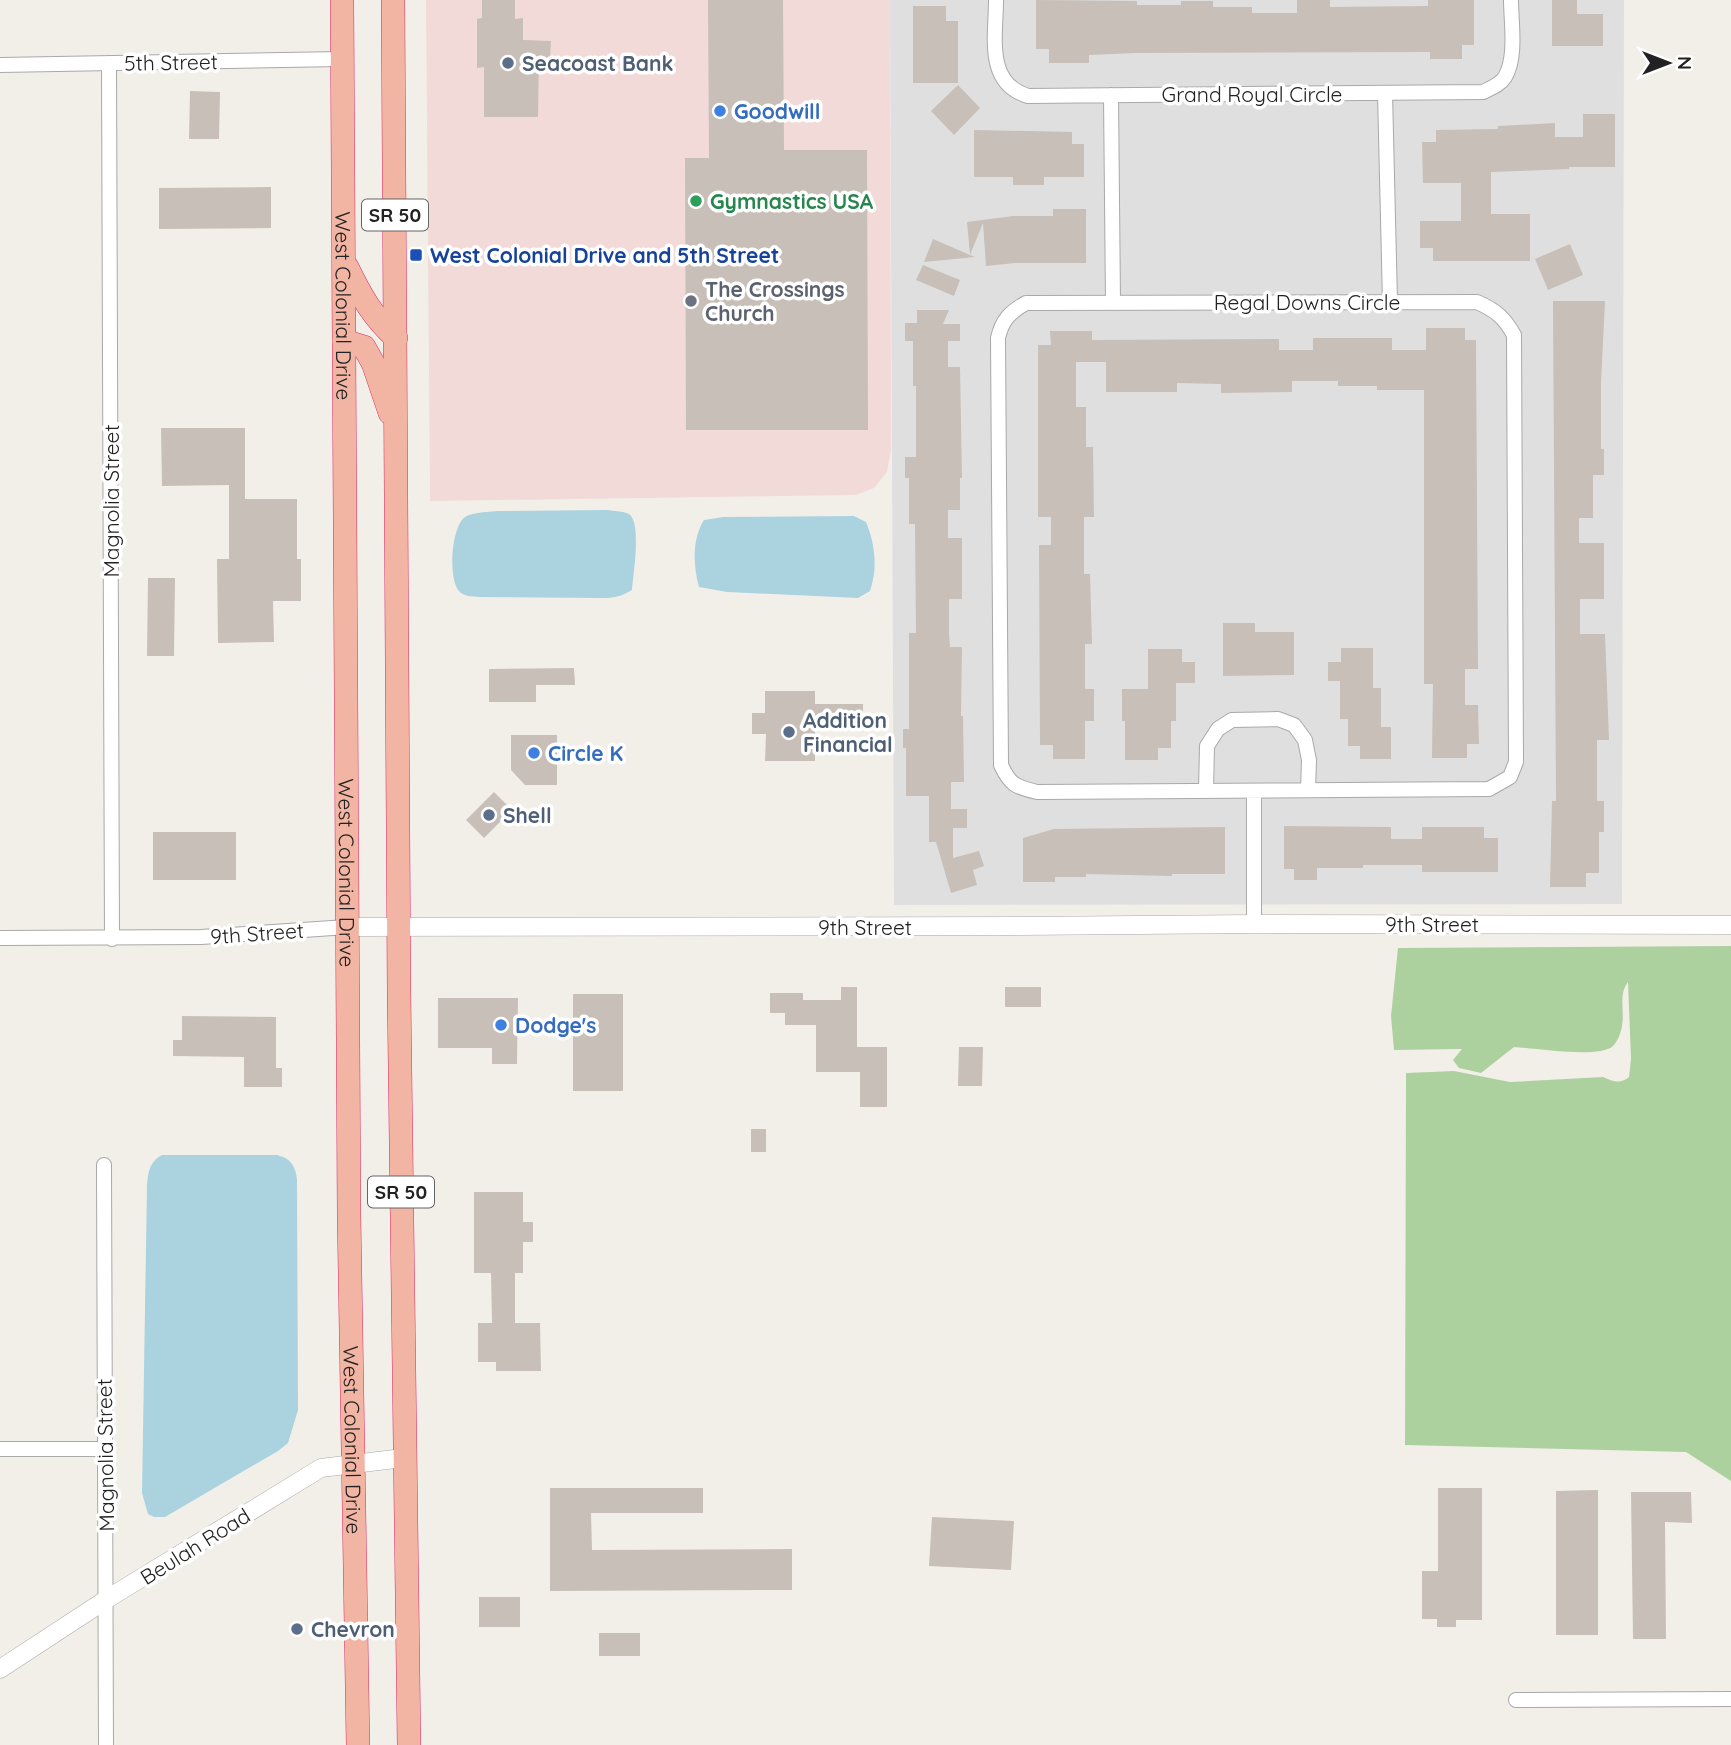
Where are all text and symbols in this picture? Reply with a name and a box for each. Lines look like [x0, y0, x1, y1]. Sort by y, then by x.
north arrow [1633, 28, 1703, 98]
street label: 5th Street [124, 48, 218, 76]
place label: Seacoast Bank [522, 50, 673, 76]
marker: Seacoast Bank [500, 55, 516, 71]
text: N [1673, 56, 1697, 70]
street label: Grand Royal Circle [1162, 81, 1342, 107]
place label: Goodwill [734, 98, 820, 124]
marker: Goodwill [712, 103, 728, 119]
place label: Gymnastics USA [710, 188, 874, 214]
marker: Gymnastics USA [688, 193, 704, 209]
road number: SR 50 [362, 200, 428, 230]
street label: West Colonial Drive [330, 211, 357, 400]
place label: West Colonial Drive and 5th Street [430, 242, 779, 268]
marker: West Colonial Drive and 5th Street [408, 247, 424, 263]
place label: The Crossings Church [705, 276, 845, 326]
street label: Regal Downs Circle [1214, 289, 1400, 315]
marker: The Crossings Church [683, 293, 699, 309]
street label: Magnolia Street [98, 424, 124, 578]
place label: Addition Financial [803, 707, 893, 757]
marker: Addition Financial [781, 724, 797, 740]
place label: Circle K [548, 740, 623, 766]
marker: Circle K [526, 745, 542, 761]
street label: West Colonial Drive [333, 778, 361, 967]
place label: Shell [503, 802, 552, 828]
marker: Shell [481, 807, 497, 823]
street label: 9th Street [1385, 911, 1479, 937]
street label: 9th Street [818, 914, 912, 940]
street label: 9th Street [209, 917, 305, 949]
place label: Dodge's [515, 1012, 596, 1038]
marker: Dodge's [493, 1017, 509, 1033]
road number: SR 50 [368, 1176, 434, 1208]
street label: West Colonial Drive [338, 1345, 367, 1535]
street label: Magnolia Street [91, 1378, 119, 1532]
street label: Beulah Road [135, 1502, 255, 1590]
place label: Chevron [311, 1616, 395, 1642]
marker: Chevron [289, 1621, 305, 1637]

